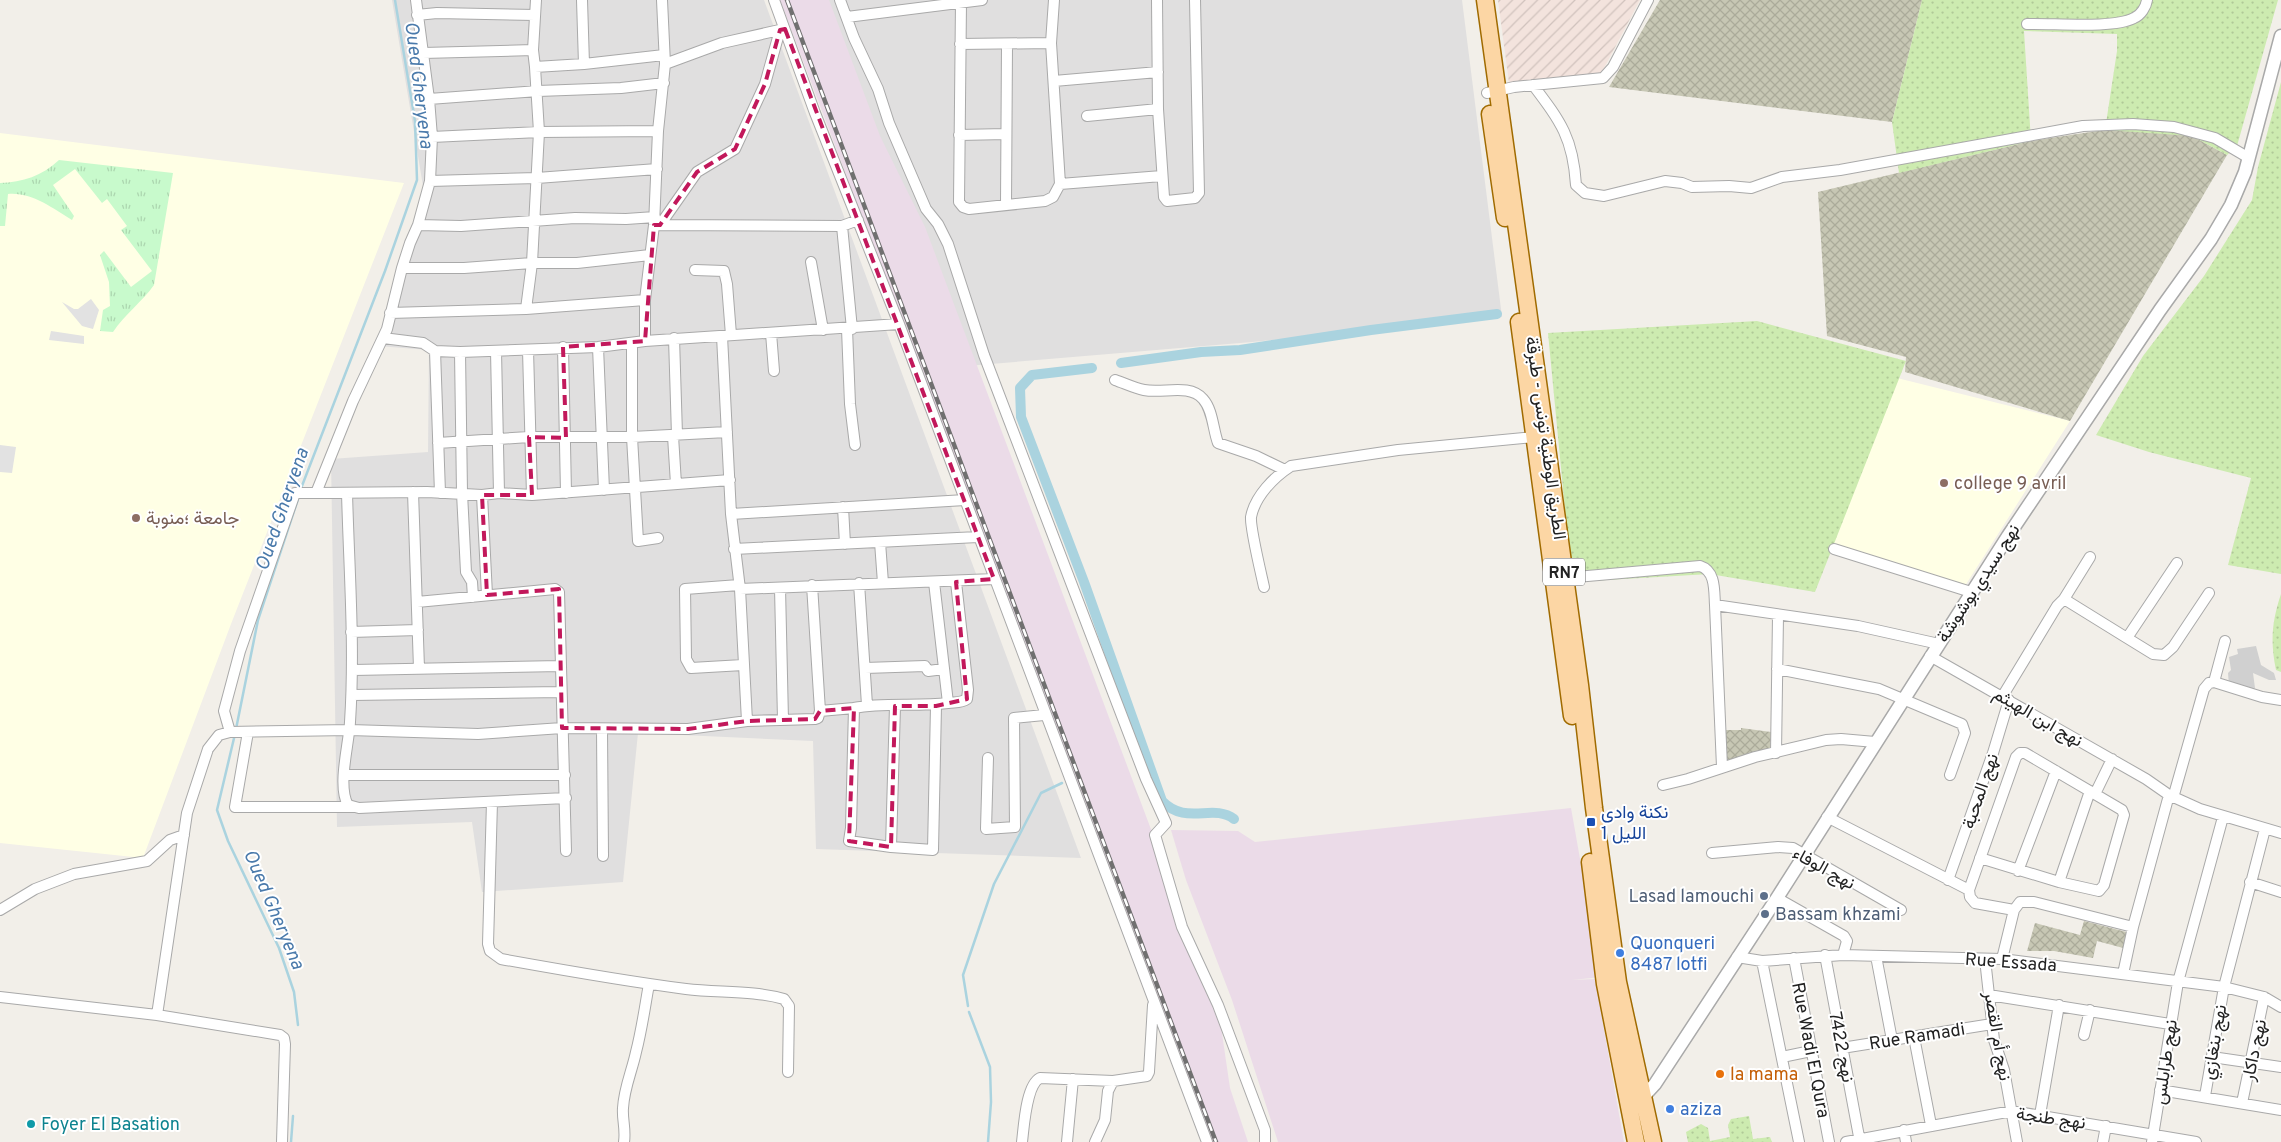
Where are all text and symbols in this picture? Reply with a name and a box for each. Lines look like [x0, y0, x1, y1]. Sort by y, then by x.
water label: Oued Gheryena [398, 20, 438, 150]
street label: الطريق الوطنية تونس - طبرقة [1519, 335, 1570, 541]
water label: Oued Gheryena [251, 445, 315, 574]
place label: college 9 avril [1954, 473, 2067, 496]
marker: college 9 avril [1938, 477, 1950, 489]
place label: جامعة ؛منوبة [146, 508, 239, 531]
marker: جامعة ؛منوبة [130, 512, 142, 524]
street label: نهج سيدي بوشوشة [1932, 520, 2028, 649]
road number: RN7 [1543, 558, 1585, 586]
street label: نهج ابن الهيثم [1988, 683, 2086, 753]
street label: نهج المحبة [1958, 751, 2005, 832]
place label: نكنة وادى الليل 1 [1601, 802, 1668, 846]
marker: نكنة وادى الليل 1 [1585, 816, 1597, 828]
street label: نهج الوفاء [1788, 843, 1859, 896]
water label: Oued Gheryena [237, 846, 309, 974]
place label: Lasad lamouchi [1628, 886, 1754, 909]
marker: Lasad lamouchi [1758, 890, 1770, 902]
place label: Bassam khzami [1775, 904, 1901, 927]
marker: Bassam khzami [1759, 908, 1771, 920]
place label: Quonqueri 8487 lotfi [1630, 933, 1715, 977]
marker: Quonqueri 8487 lotfi [1614, 947, 1626, 959]
street label: Rue Essada [1964, 949, 2058, 978]
street label: Rue Wadi El Qura [1785, 980, 1834, 1120]
street label: نهج أم القصر [1977, 989, 2016, 1083]
street label: نهج بنغازي [2198, 1003, 2235, 1082]
street label: نهج 7422 [1822, 1010, 1859, 1085]
street label: نهج داكار [2238, 1017, 2273, 1084]
street label: نهج طرابلس [2149, 1018, 2184, 1106]
street label: Rue Ramadi [1868, 1019, 1967, 1056]
place label: la mama [1730, 1064, 1798, 1087]
marker: la mama [1714, 1068, 1726, 1080]
place label: aziza [1680, 1099, 1722, 1122]
marker: aziza [1664, 1103, 1676, 1115]
street label: نهج طنجة [2014, 1103, 2087, 1136]
place label: Foyer El Basation [41, 1114, 180, 1137]
marker: Foyer El Basation [25, 1118, 37, 1130]

